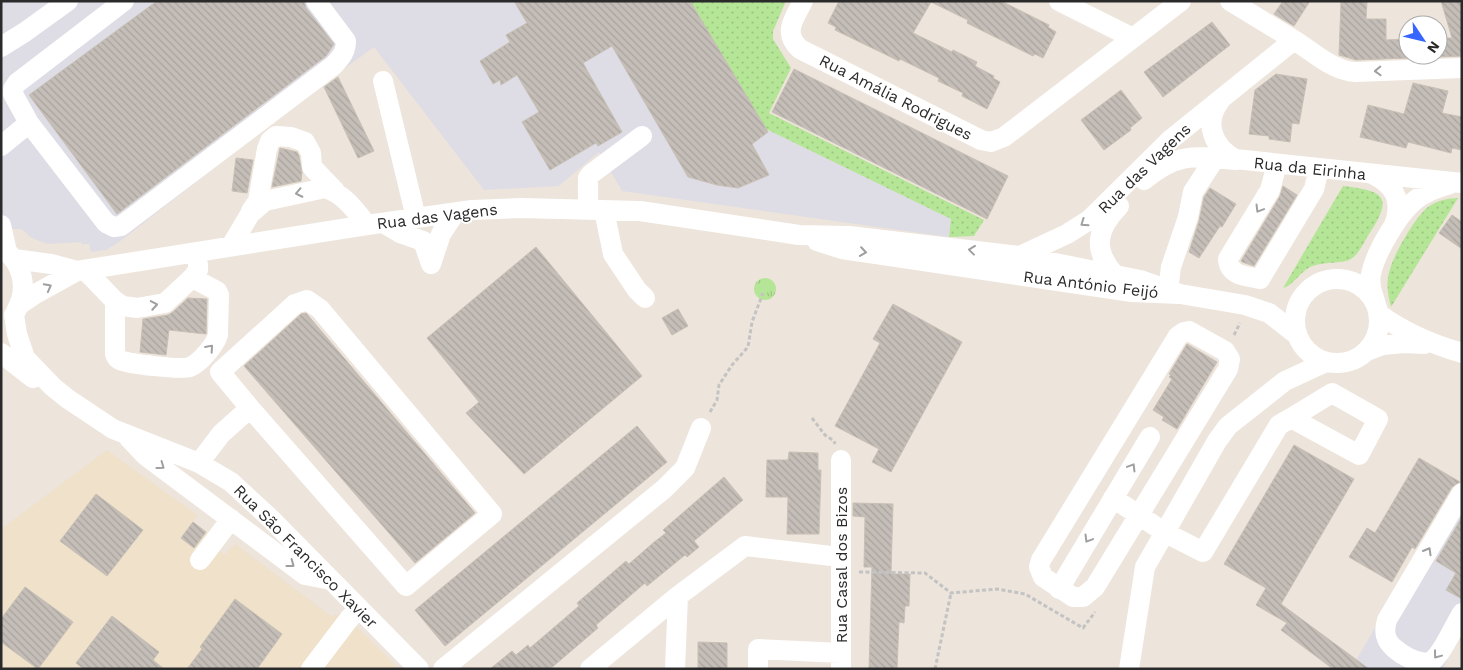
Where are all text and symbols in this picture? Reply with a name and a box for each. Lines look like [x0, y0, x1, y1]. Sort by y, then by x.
north arrow [1398, 15, 1448, 65]
text: N [1424, 39, 1443, 56]
street label: Rua Amália Rodrigues [816, 51, 975, 144]
one-way arrow [1374, 66, 1382, 76]
street label: Rua das Vagens [1094, 119, 1195, 217]
street label: Rua da Eirinha [1253, 153, 1367, 184]
one-way arrow [295, 188, 303, 198]
street label: Rua das Vagens [376, 200, 499, 233]
one-way arrow [1255, 204, 1265, 213]
one-way arrow [1080, 217, 1090, 226]
one-way arrow [968, 245, 976, 256]
one-way arrow [859, 247, 867, 257]
street label: Rua António Feijó [1022, 267, 1160, 302]
one-way arrow [42, 283, 51, 293]
one-way arrow [150, 300, 158, 310]
one-way arrow [205, 345, 214, 354]
one-way arrow [155, 460, 165, 469]
one-way arrow [1125, 464, 1135, 473]
street label: Rua São Francisco Xavier [230, 481, 382, 632]
street label: Rua Casal dos Bizos [832, 487, 851, 643]
one-way arrow [1085, 534, 1095, 543]
one-way arrow [1422, 547, 1432, 556]
one-way arrow [285, 559, 294, 567]
one-way arrow [1434, 649, 1443, 658]

